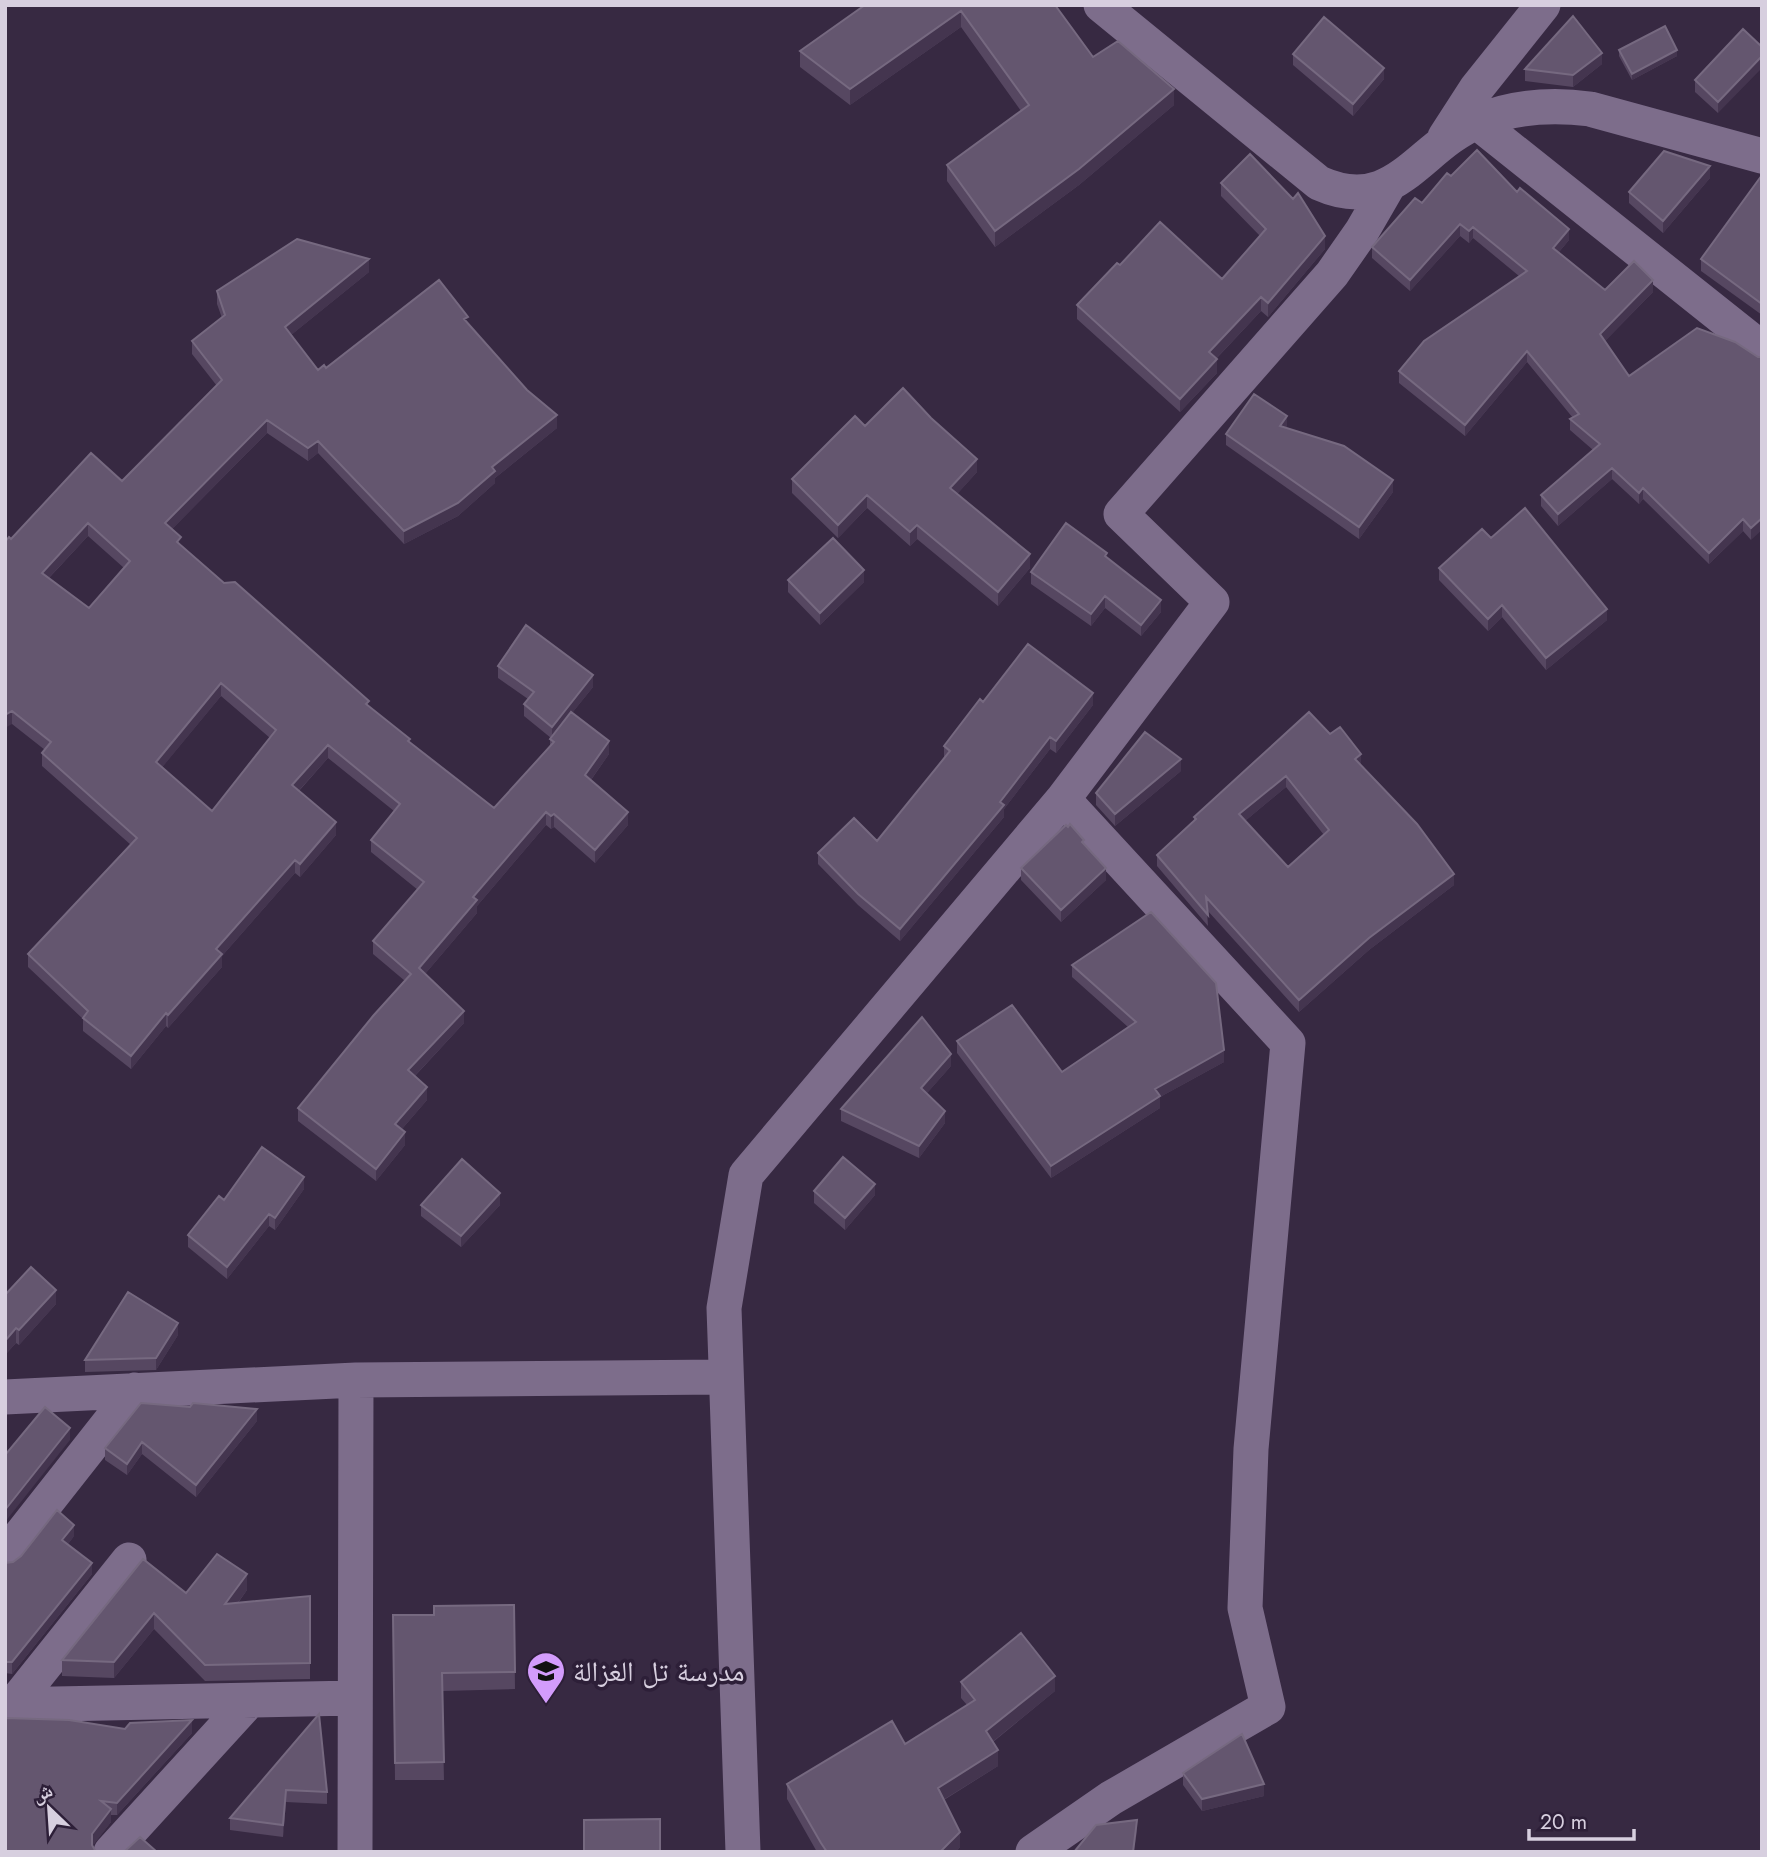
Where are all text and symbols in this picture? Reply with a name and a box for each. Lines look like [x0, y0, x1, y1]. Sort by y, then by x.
school or university icon: مدرسة تل الغزالة [525, 1650, 567, 1705]
place label: مدرسة تل الغزالة [573, 1651, 745, 1692]
north arrow [14, 1773, 84, 1843]
text: ش [27, 1777, 57, 1810]
scale bar [1529, 1798, 1634, 1842]
text: 20 m [1540, 1807, 1587, 1837]

